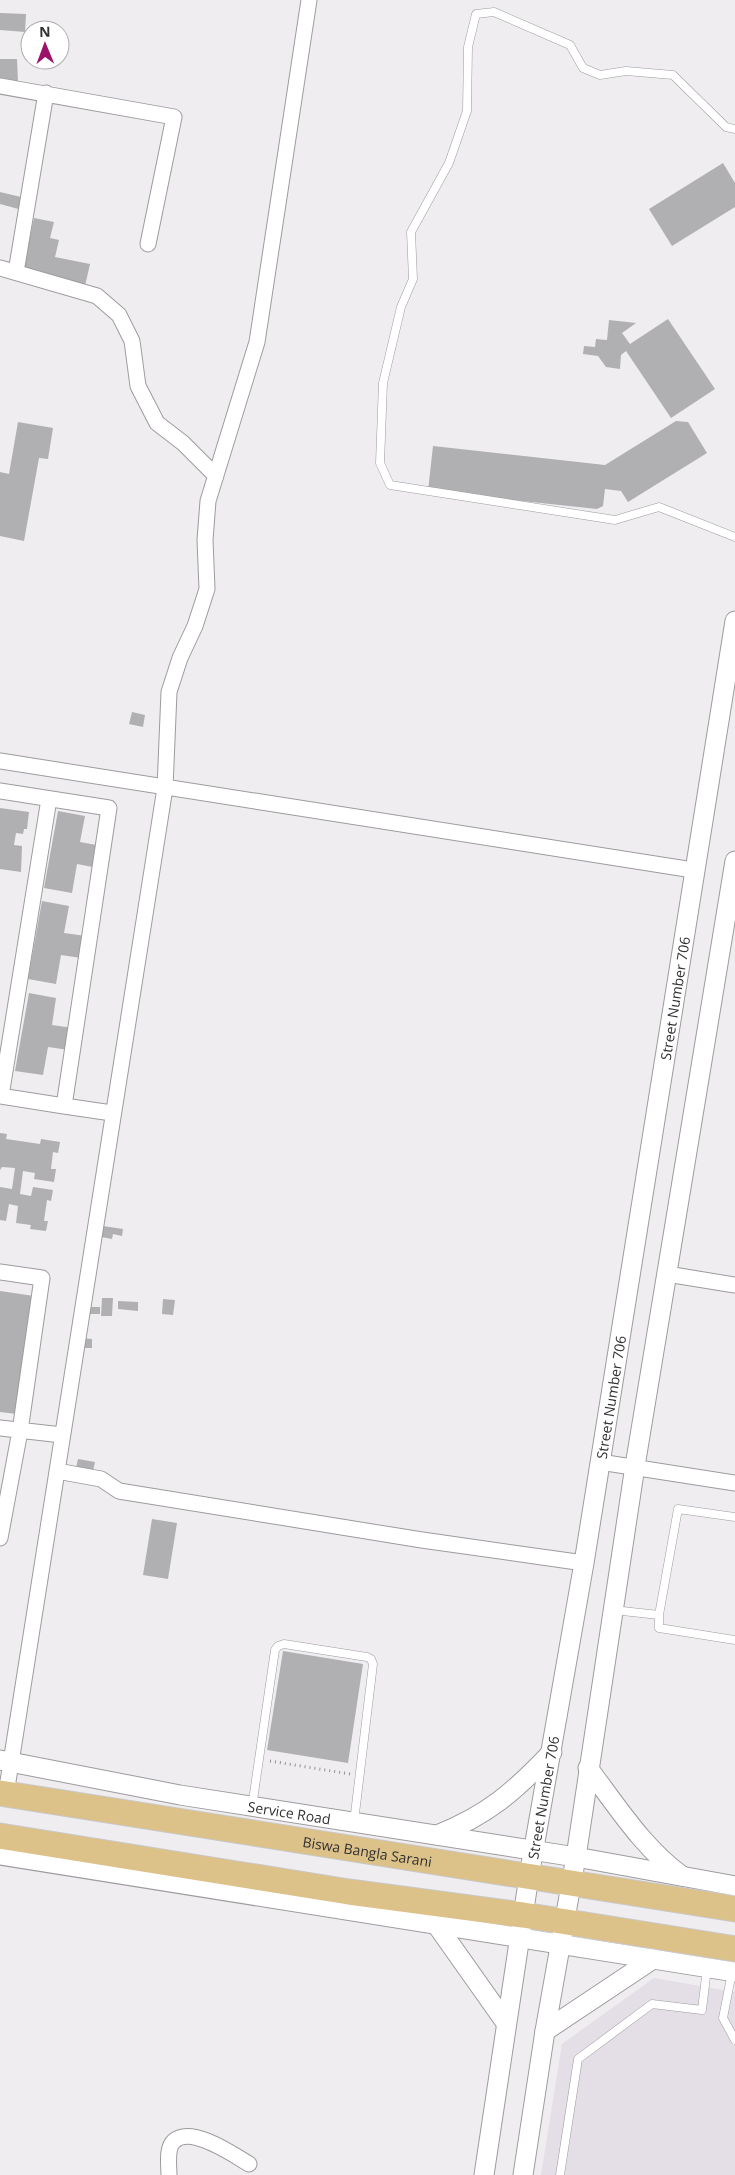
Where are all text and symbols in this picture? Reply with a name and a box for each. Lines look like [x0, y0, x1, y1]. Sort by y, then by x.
north arrow [20, 20, 70, 70]
text: N [39, 22, 51, 41]
street label: Street Number 706 [655, 935, 694, 1061]
street label: Street Number 706 [591, 1334, 630, 1460]
street label: Street Number 706 [523, 1734, 563, 1861]
street label: Service Road [247, 1796, 332, 1828]
street label: Biswa Bangla Sarani [301, 1831, 433, 1871]

